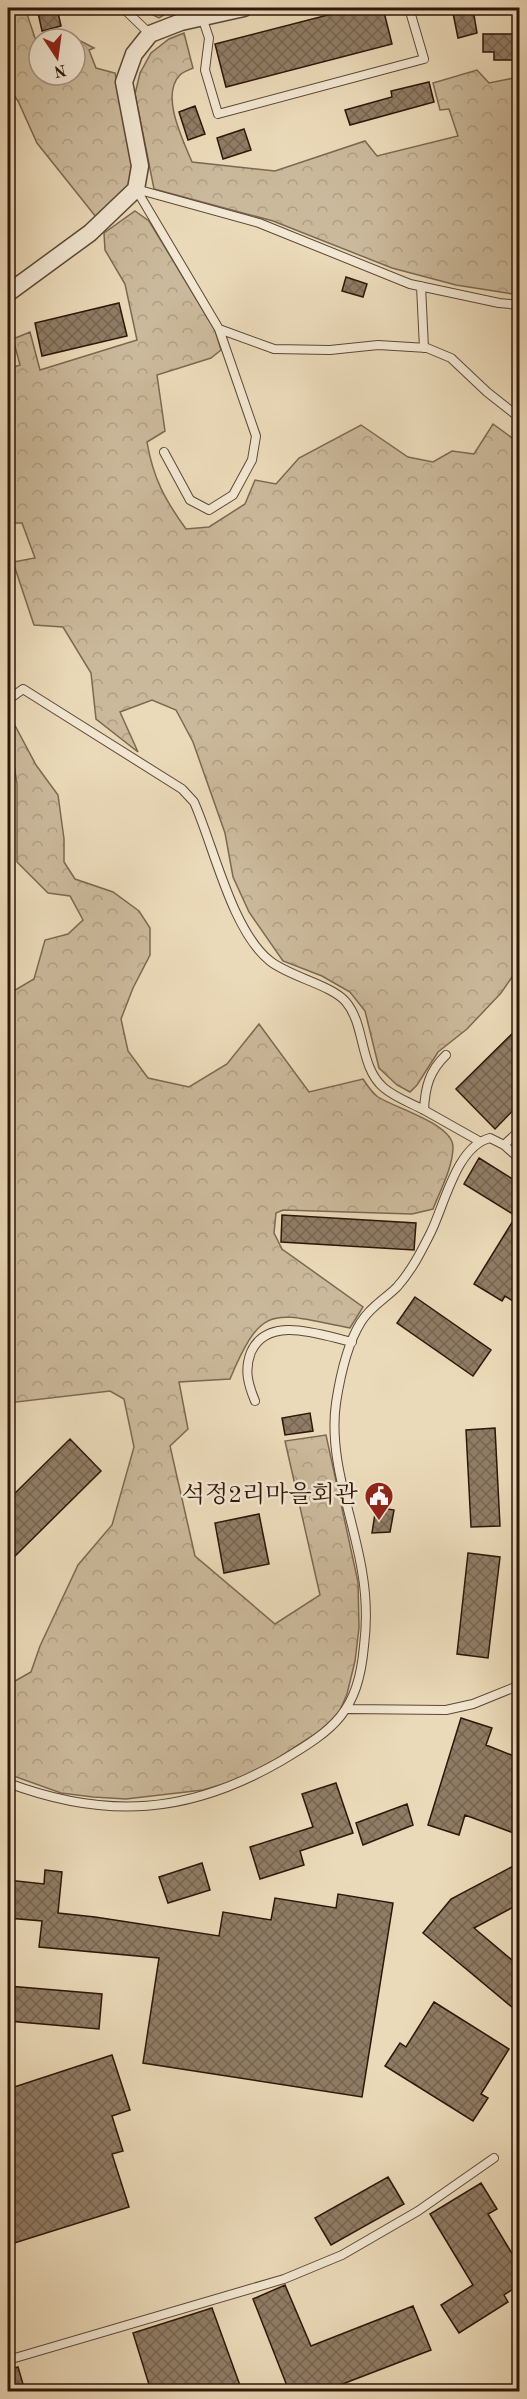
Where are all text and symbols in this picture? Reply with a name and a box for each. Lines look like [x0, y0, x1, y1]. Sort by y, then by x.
north arrow [27, 27, 87, 87]
text: N [51, 60, 68, 79]
public building icon: 석정2리마을회관 [363, 1480, 395, 1522]
place label: 석정2리마을회관 [182, 1482, 358, 1508]

